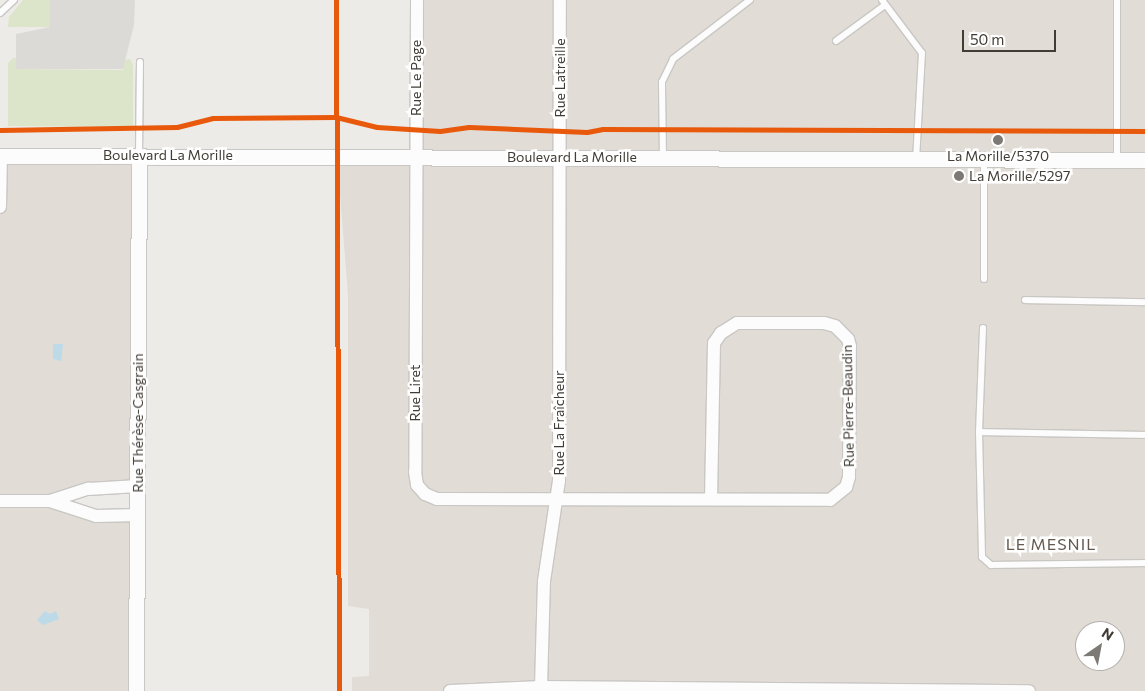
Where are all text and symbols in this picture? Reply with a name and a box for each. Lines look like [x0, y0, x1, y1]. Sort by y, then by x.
scale bar [965, 20, 1059, 52]
text: 50 m [970, 30, 1004, 48]
street label: Rue Latreille [552, 38, 568, 118]
street label: Rue Le Page [408, 40, 424, 116]
marker: La Morille/5370 [992, 134, 1004, 146]
street label: Boulevard La Morille [103, 147, 233, 163]
place label: La Morille/5370 [947, 148, 1049, 164]
street label: Boulevard La Morille [507, 149, 637, 165]
place label: La Morille/5297 [969, 168, 1070, 184]
marker: La Morille/5297 [953, 170, 965, 182]
street label: Rue Pierre-Beaudin [839, 345, 857, 467]
street label: Rue Thérèse-Casgrain [130, 353, 146, 493]
street label: Rue Liret [407, 364, 423, 422]
street label: Rue La Fraîcheur [551, 370, 567, 476]
district label: LE MESNIL [1005, 534, 1097, 554]
north arrow [1075, 621, 1125, 671]
text: N [1099, 624, 1117, 644]

